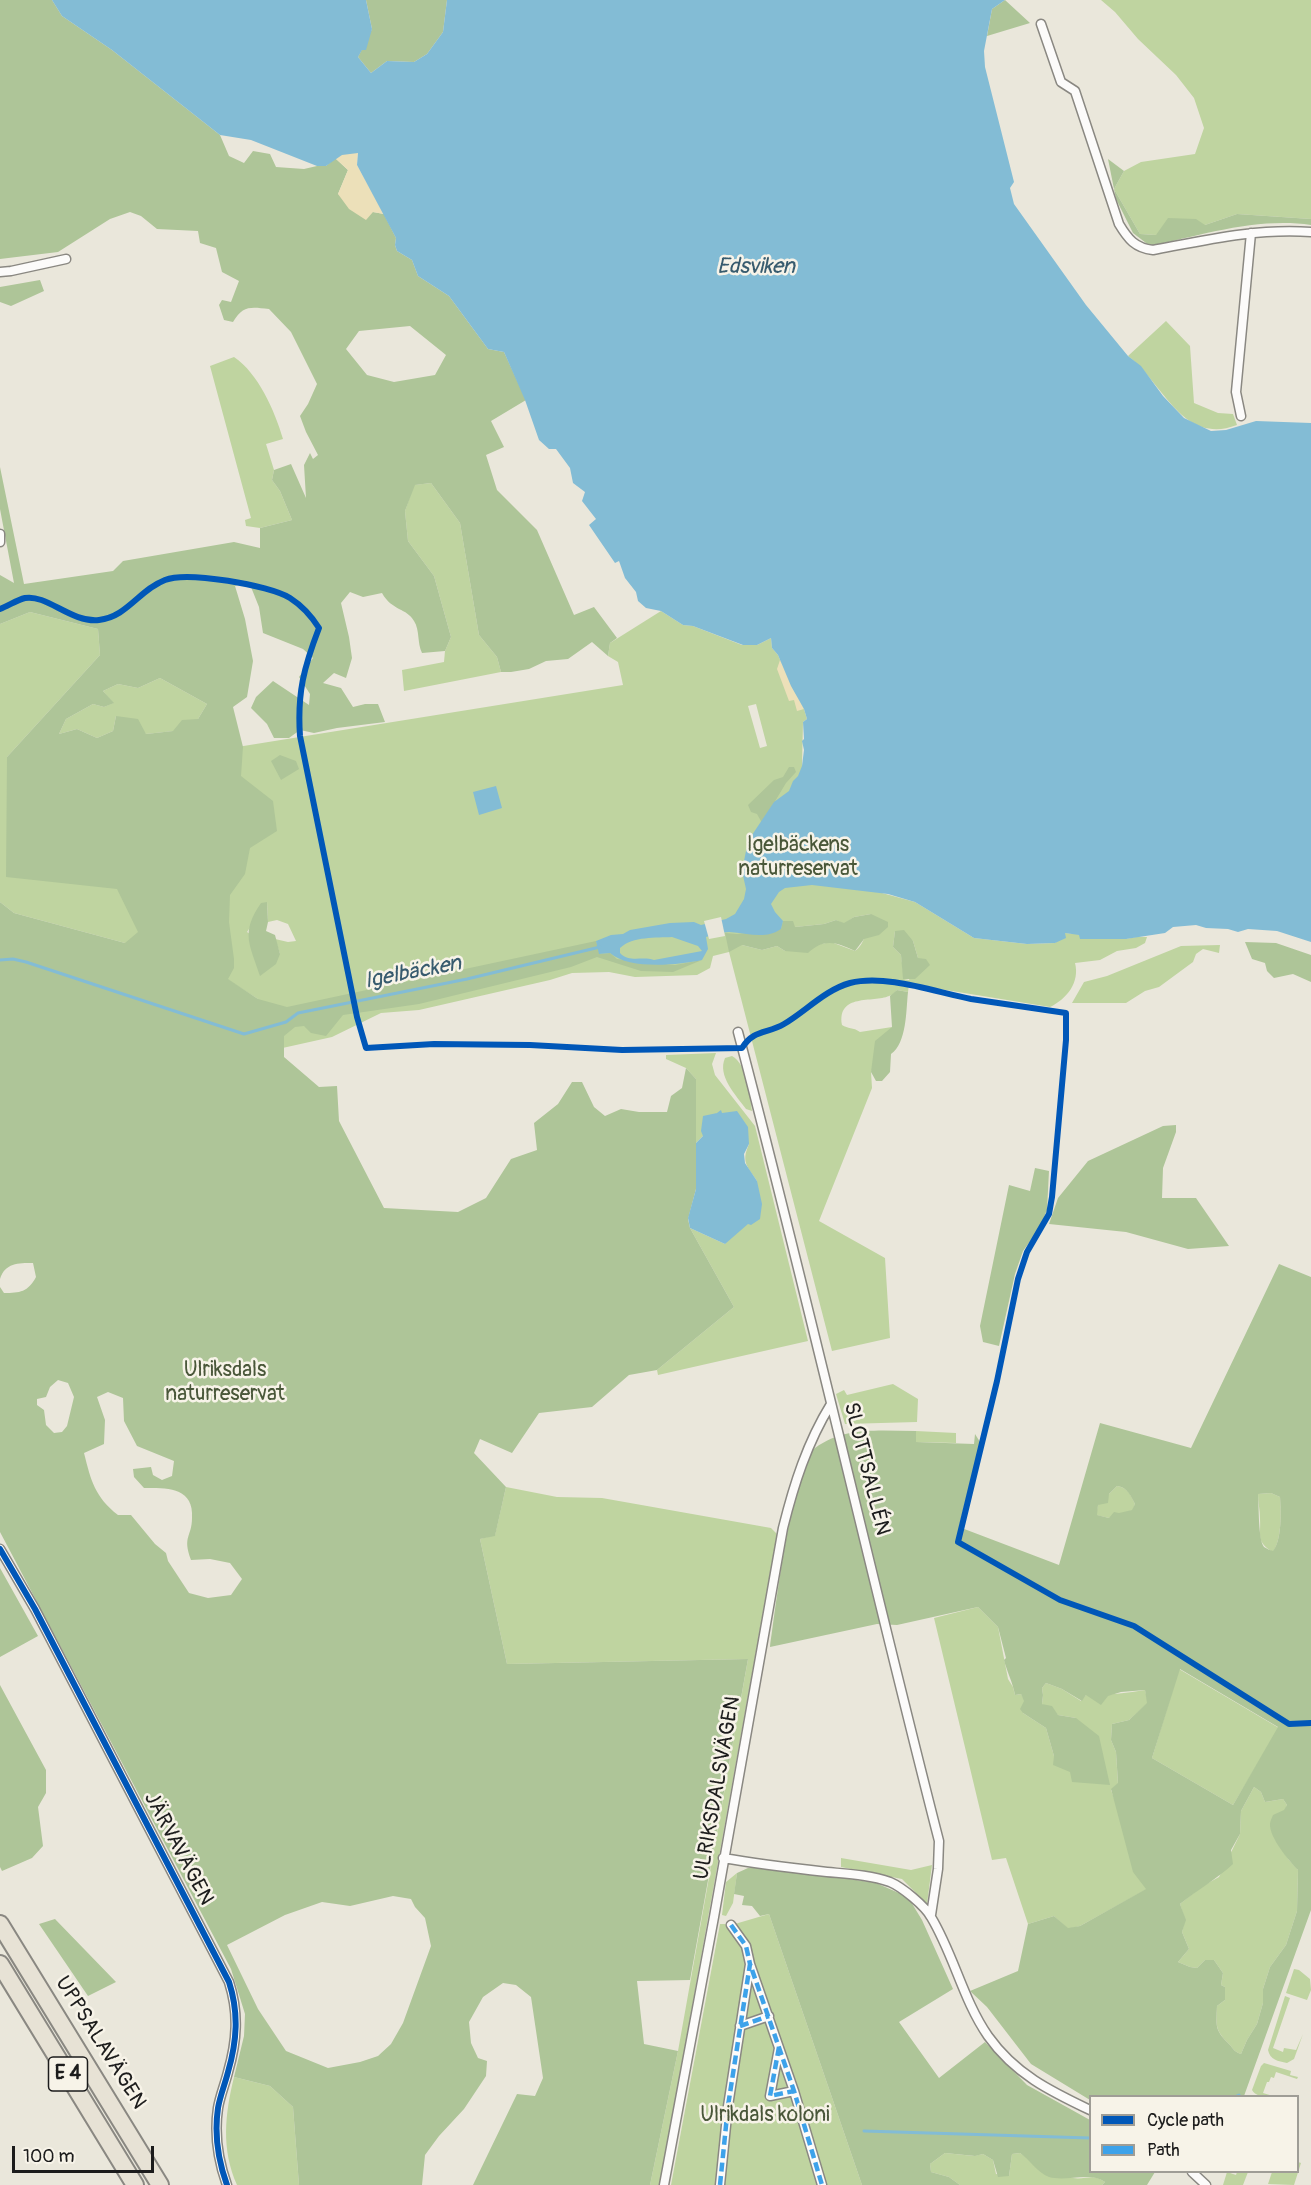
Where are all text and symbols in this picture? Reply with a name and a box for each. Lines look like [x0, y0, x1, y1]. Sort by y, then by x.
water label: Edsviken [717, 254, 795, 280]
park label: Igelbäckens naturreservat [738, 833, 858, 883]
water label: Igelbäcken [362, 951, 464, 995]
park label: Ulriksdals naturreservat [165, 1358, 285, 1408]
street label: SLOTTSALLÉN [837, 1400, 895, 1538]
street label: ULRIKSDALSVÄGEN [689, 1694, 747, 1882]
street label: JÄRVAVÄGEN [138, 1788, 218, 1910]
street label: UPPSALAVÄGEN [49, 1972, 151, 2114]
road number: E 4 [48, 2057, 88, 2091]
legend [1089, 2095, 1299, 2173]
park label: Ulrikdals koloni [700, 2103, 830, 2129]
text: Cycle path [1147, 2109, 1224, 2132]
scale bar [15, 2134, 158, 2172]
text: Path [1147, 2139, 1180, 2162]
text: 100 m [23, 2145, 75, 2168]

